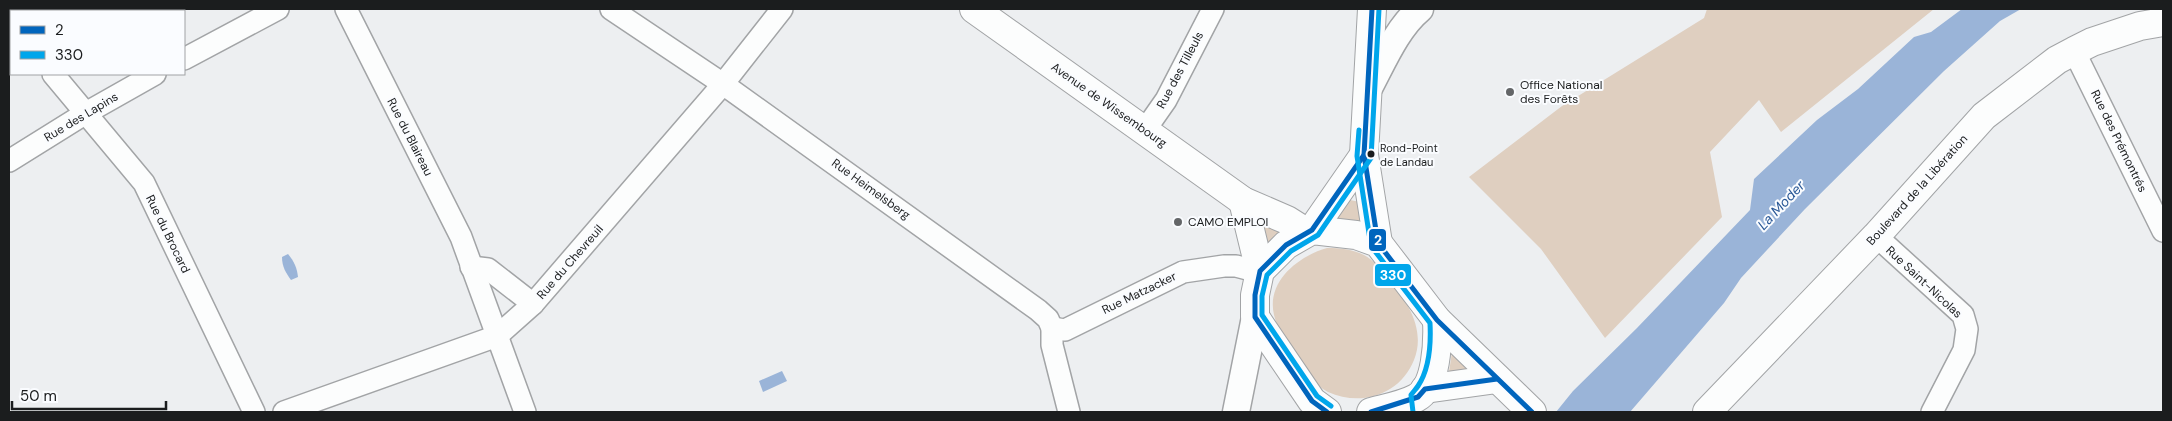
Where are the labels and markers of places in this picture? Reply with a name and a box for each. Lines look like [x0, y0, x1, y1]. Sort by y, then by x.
place label: Office National des Forêts [1520, 77, 1602, 107]
marker: Office National des Forêts [1504, 86, 1516, 98]
place label: Rond-Point de Landau [1380, 141, 1438, 169]
marker: Rond-Point de Landau [1366, 149, 1376, 159]
place label: CAMO EMPLOI [1188, 214, 1268, 230]
marker: CAMO EMPLOI [1172, 216, 1184, 228]

